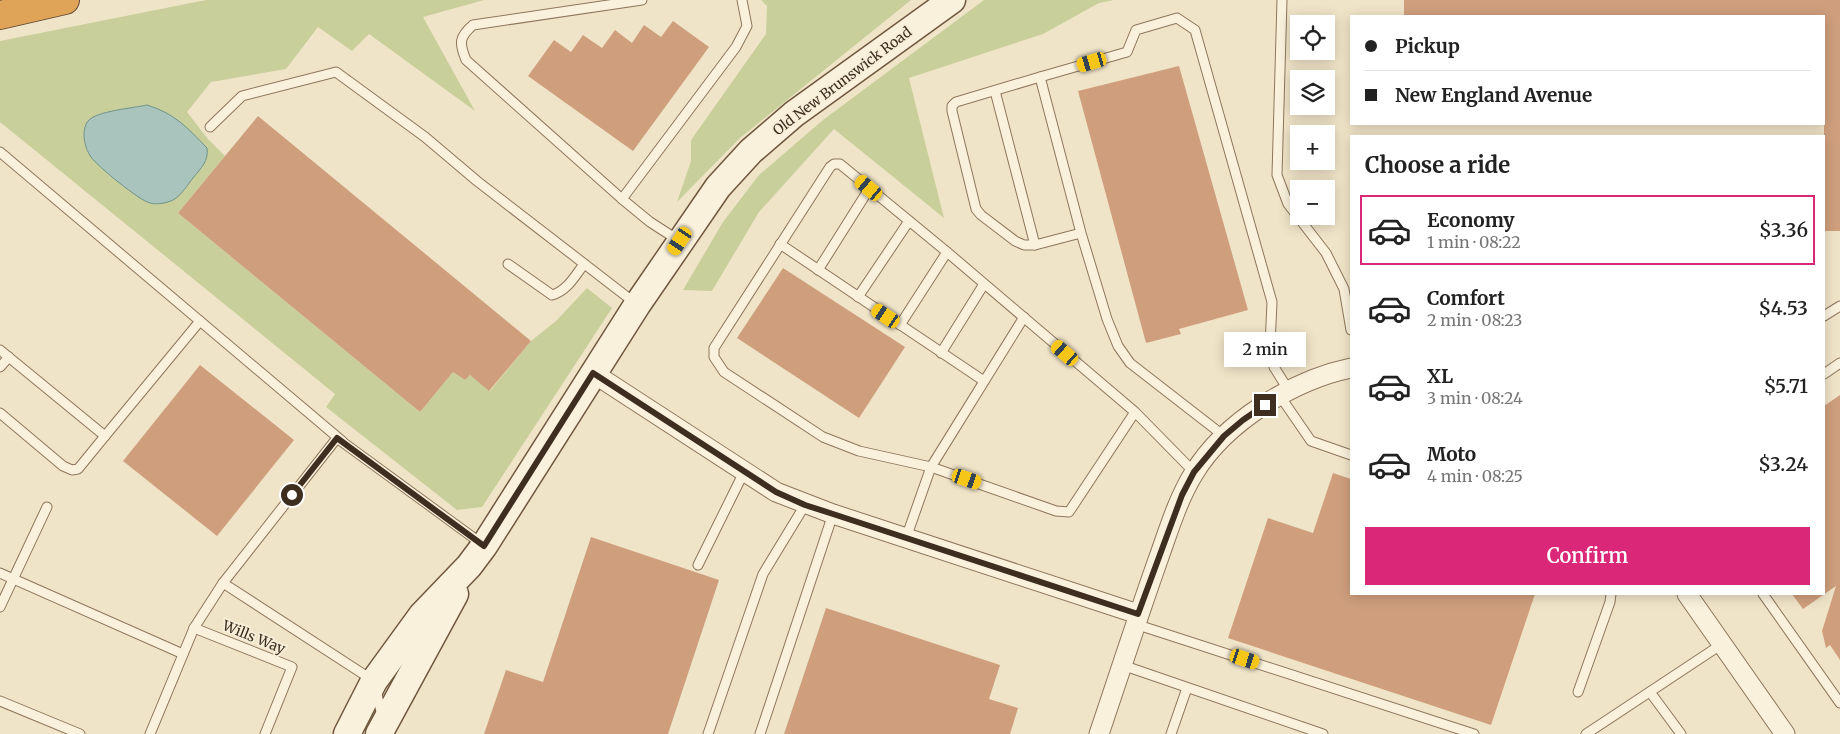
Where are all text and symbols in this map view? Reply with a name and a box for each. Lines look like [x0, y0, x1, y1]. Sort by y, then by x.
map controls [1290, 15, 1335, 225]
button: locate [1290, 15, 1335, 60]
street label: Old New Brunswick Road [769, 23, 915, 139]
text: Pickup [1395, 34, 1460, 58]
car [1075, 51, 1108, 73]
button: layers [1290, 70, 1335, 115]
text: New England Avenue [1395, 83, 1592, 107]
button: + [1290, 125, 1335, 170]
text: Choose a ride [1365, 151, 1510, 179]
car [852, 173, 885, 203]
button: − [1290, 180, 1335, 225]
icon: car [1367, 208, 1412, 253]
text: Economy [1427, 208, 1515, 232]
text: $3.36 [1759, 218, 1808, 242]
car [665, 224, 694, 258]
text: 1 min · 08:22 [1427, 232, 1521, 252]
icon: car [1367, 286, 1412, 331]
text: Comfort [1427, 286, 1505, 310]
text: $4.53 [1758, 296, 1808, 320]
car [869, 301, 902, 331]
text: 2 min · 08:23 [1427, 310, 1522, 330]
callout: 2 min [1224, 332, 1306, 368]
car [1048, 337, 1081, 369]
text: 2 min [1242, 339, 1288, 359]
icon: car [1367, 364, 1412, 409]
text: XL [1427, 364, 1453, 388]
text: $5.71 [1764, 374, 1808, 398]
text: 3 min · 08:24 [1427, 388, 1523, 408]
route end [1254, 394, 1276, 416]
icon: car [1367, 442, 1412, 487]
text: Moto [1427, 442, 1476, 466]
text: $3.24 [1758, 452, 1808, 476]
text: 4 min · 08:25 [1427, 466, 1523, 486]
car [950, 467, 983, 491]
route start [281, 484, 303, 506]
button: Confirm [1365, 527, 1810, 585]
street label: Wills Way [219, 616, 289, 658]
car [1228, 647, 1261, 671]

